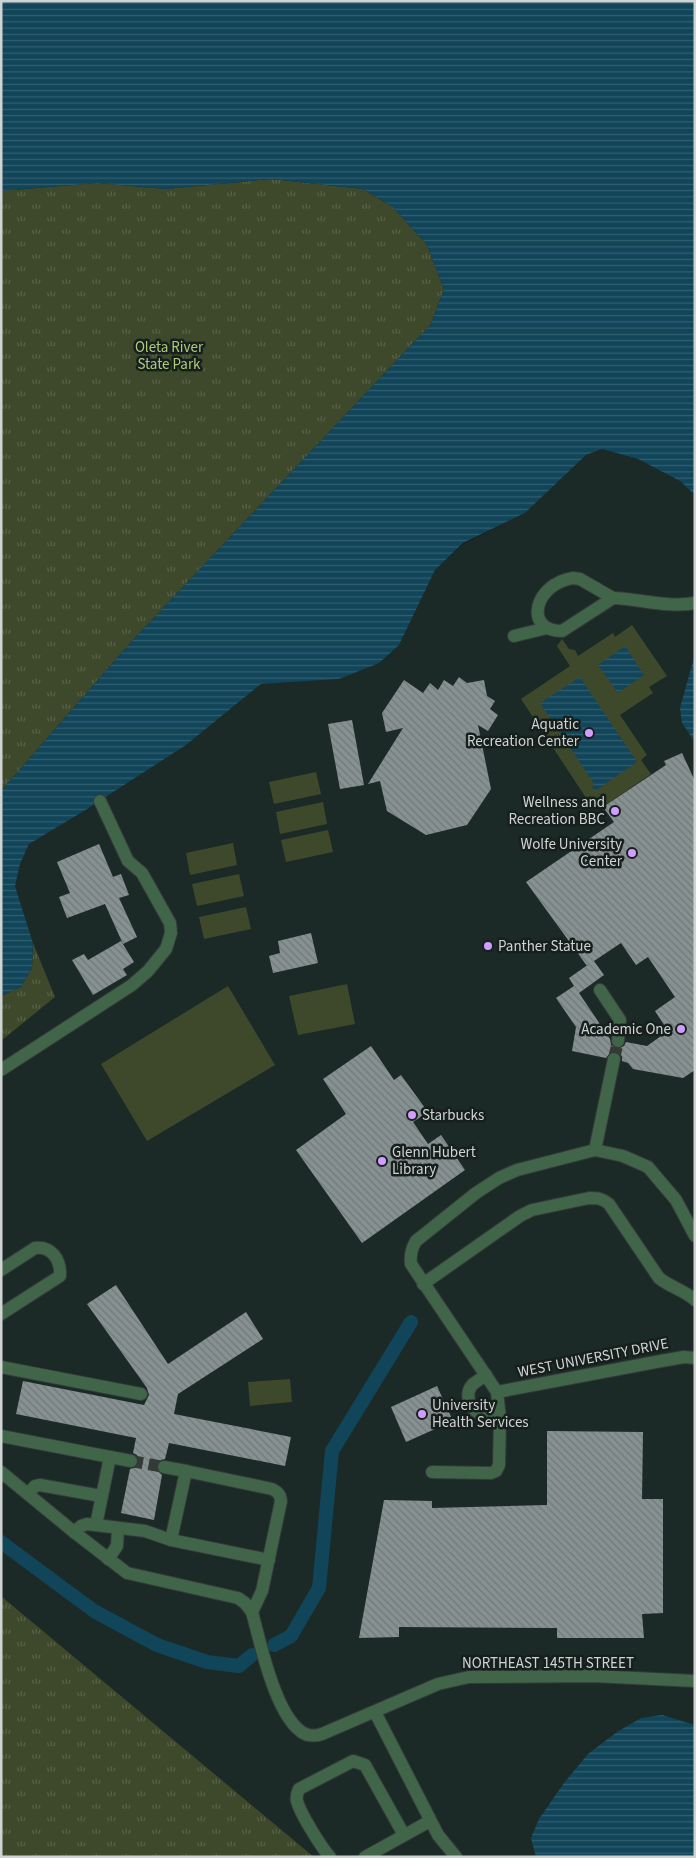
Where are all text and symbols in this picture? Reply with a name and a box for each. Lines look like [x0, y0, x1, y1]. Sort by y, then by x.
park label: Oleta River State Park [135, 337, 204, 375]
place label: Aquatic Recreation Center [467, 714, 580, 752]
marker: Aquatic Recreation Center [583, 727, 595, 739]
place label: Wellness and Recreation BBC [508, 792, 605, 830]
marker: Wellness and Recreation BBC [609, 805, 621, 817]
place label: Wolfe University Center [520, 834, 623, 872]
marker: Wolfe University Center [626, 847, 638, 859]
place label: Panther Statue [498, 936, 591, 957]
marker: Panther Statue [482, 940, 494, 952]
place label: Academic One [581, 1019, 671, 1040]
marker: Academic One [675, 1023, 687, 1035]
place label: Starbucks [422, 1105, 484, 1126]
marker: Starbucks [406, 1109, 418, 1121]
place label: Glenn Hubert Library [392, 1142, 476, 1180]
marker: Glenn Hubert Library [376, 1155, 388, 1167]
street label: WEST UNIVERSITY DRIVE [516, 1333, 670, 1383]
place label: University Health Services [432, 1395, 529, 1433]
marker: University Health Services [416, 1408, 428, 1420]
street label: NORTHEAST 145TH STREET [462, 1653, 634, 1674]

